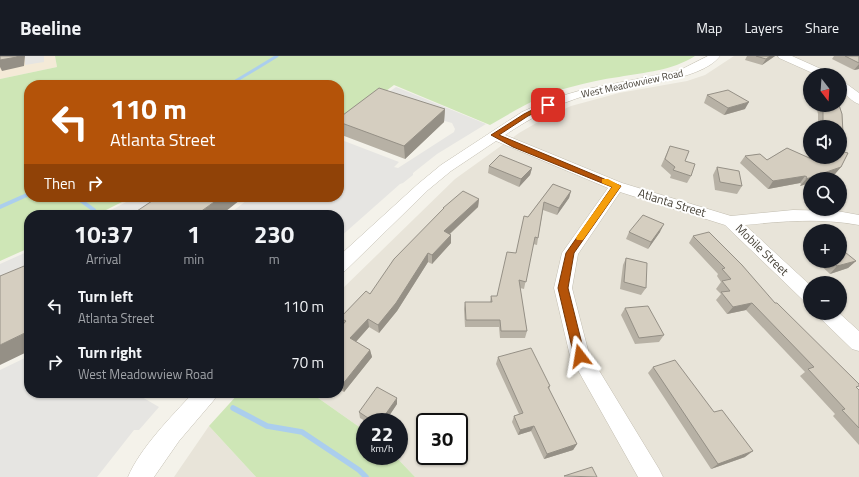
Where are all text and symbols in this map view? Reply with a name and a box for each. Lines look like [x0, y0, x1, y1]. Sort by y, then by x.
text: Beeline [20, 13, 81, 42]
text: Map [696, 17, 722, 38]
text: Layers [744, 17, 783, 38]
text: Share [805, 17, 839, 38]
street label: West Meadowview Road [580, 65, 685, 102]
north arrow [803, 68, 847, 112]
map controls [803, 68, 847, 320]
text: 110 m [110, 87, 187, 130]
pin [531, 88, 565, 122]
icon: arrive [537, 94, 559, 116]
icon: left [44, 96, 96, 148]
button: sound [803, 120, 847, 164]
text: Atlanta Street [110, 126, 215, 153]
text: Then [44, 172, 76, 195]
icon: right [84, 172, 106, 194]
button: search [803, 172, 847, 216]
street label: Atlanta Street [636, 183, 709, 222]
text: 10:37 [74, 216, 134, 252]
text: 1 [187, 216, 201, 252]
text: 230 [254, 216, 294, 252]
street label: Mobile Street [731, 219, 794, 281]
button: + [803, 224, 847, 268]
text: Arrival [86, 249, 121, 269]
text: min [183, 249, 204, 269]
text: m [269, 249, 280, 269]
button: − [803, 276, 847, 320]
text: Turn left [78, 285, 133, 308]
icon: left [44, 295, 66, 317]
text: 110 m [283, 295, 324, 318]
text: Atlanta Street [78, 308, 154, 328]
position arrow [559, 335, 601, 377]
text: Turn right [78, 341, 142, 364]
icon: right [44, 351, 66, 373]
text: 70 m [291, 351, 324, 374]
text: West Meadowview Road [78, 364, 213, 384]
speed limit sign: 30 [416, 413, 468, 465]
text: 22 [371, 418, 393, 449]
text: km/h [371, 441, 393, 456]

